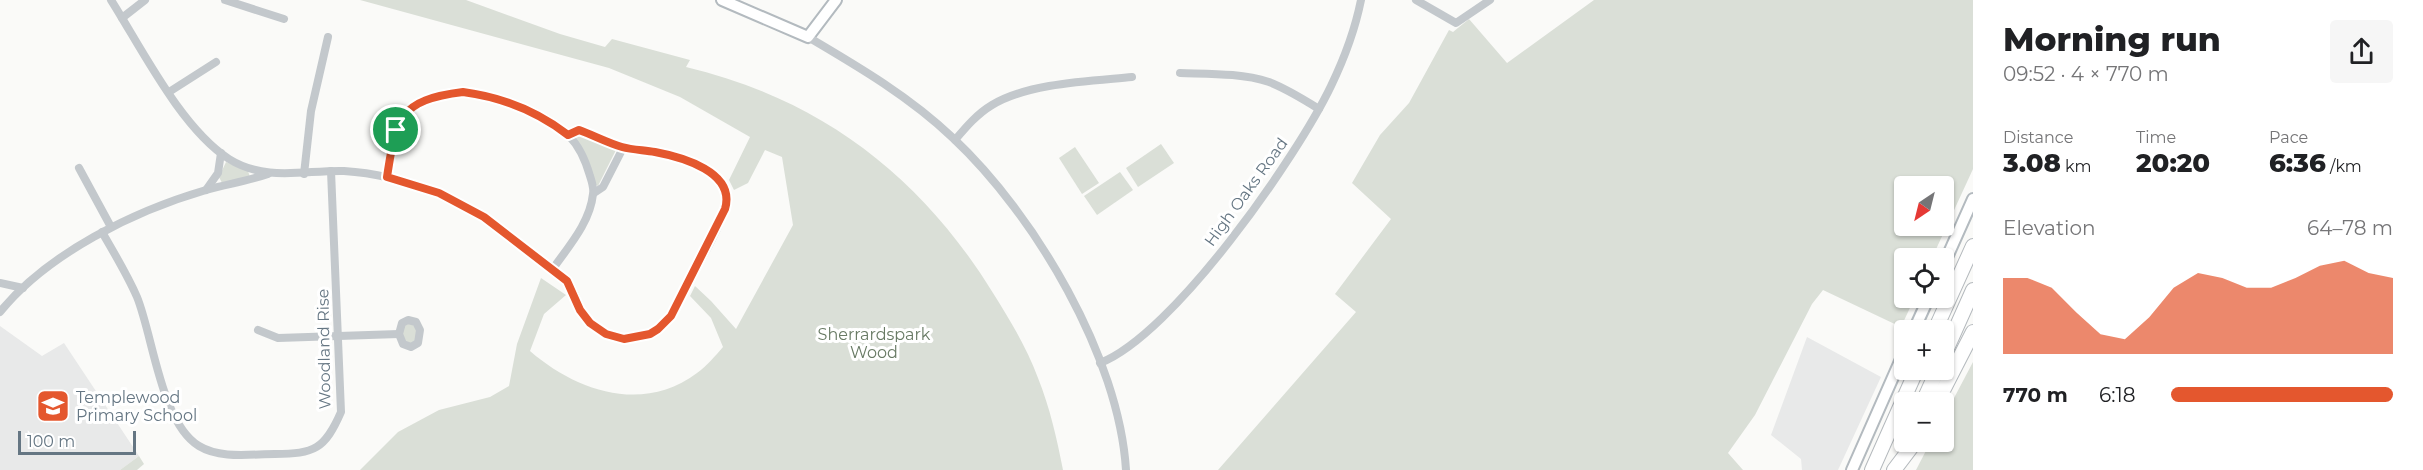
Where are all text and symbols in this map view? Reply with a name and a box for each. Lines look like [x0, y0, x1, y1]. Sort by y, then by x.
text: Morning run [2003, 19, 2221, 59]
button: share [2330, 20, 2393, 83]
text: 09:52 · 4 × 770 m [2003, 62, 2169, 86]
pin [370, 104, 421, 155]
icon: arrive [379, 113, 412, 146]
text: Distance [2003, 128, 2073, 147]
text: Time [2136, 128, 2176, 147]
text: Pace [2269, 128, 2308, 147]
street label: High Oaks Road [1200, 134, 1292, 250]
text: 3.08 [2003, 147, 2061, 179]
text: 20:20 [2136, 147, 2210, 179]
text: 6:36 [2269, 147, 2326, 179]
text: km [2061, 157, 2092, 176]
text: /km [2326, 157, 2362, 176]
north arrow [1894, 176, 1954, 236]
map controls [1894, 176, 1954, 452]
text: Elevation [2003, 216, 2095, 240]
text: 64–78 m [2307, 216, 2393, 240]
button: locate [1894, 248, 1954, 308]
street label: Woodland Rise [313, 288, 335, 410]
button: + [1894, 320, 1954, 380]
park label: Sherrardspark Wood [818, 325, 931, 362]
text: 770 m [2003, 383, 2068, 407]
text: 6:18 [2099, 383, 2135, 407]
school or university icon: Templewood Primary School [35, 388, 71, 424]
place label: Templewood Primary School [76, 388, 197, 425]
button: − [1894, 392, 1954, 452]
scale bar [18, 428, 136, 456]
text: 100 m [27, 432, 75, 451]

